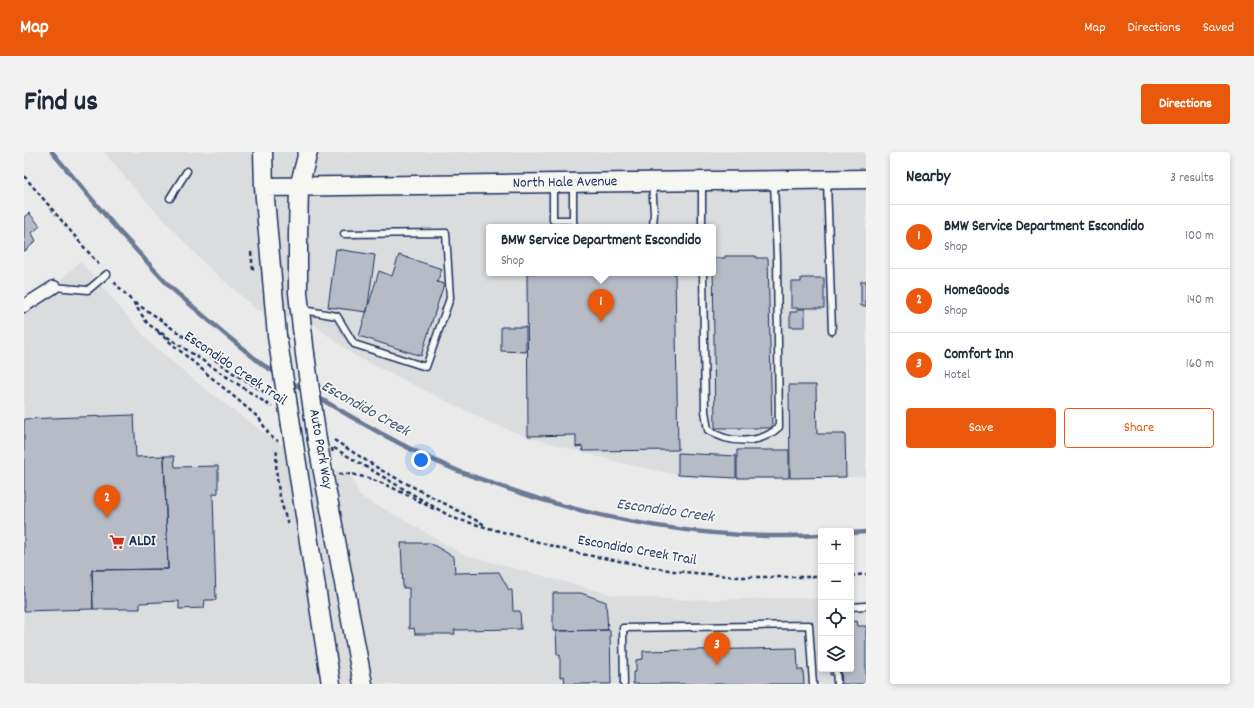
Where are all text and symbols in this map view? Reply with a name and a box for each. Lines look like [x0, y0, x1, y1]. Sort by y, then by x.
text: Map [20, 15, 49, 42]
text: Map [1084, 18, 1106, 38]
text: Directions [1128, 18, 1181, 38]
text: Saved [1203, 18, 1234, 38]
text: Find us [24, 84, 98, 124]
button: Directions [1141, 84, 1230, 124]
text: Nearby [906, 166, 950, 190]
text: 3 results [1170, 169, 1214, 188]
street label: North Hale Avenue [512, 171, 618, 195]
text: BMW Service Department Escondido [944, 216, 1144, 238]
popup [486, 224, 716, 276]
text: 1 [918, 227, 920, 246]
text: 100 m [1185, 227, 1214, 246]
text: BMW Service Department Escondido [501, 230, 701, 252]
text: Shop [944, 238, 967, 257]
text: Shop [501, 252, 524, 271]
text: HomeGoods [944, 280, 1010, 302]
pin: 1 [588, 289, 614, 322]
text: 2 [916, 291, 922, 310]
text: 140 m [1187, 291, 1214, 310]
text: Shop [944, 302, 967, 321]
street label: Escondido Creek Trail [179, 326, 291, 412]
text: Comfort Inn [944, 344, 1013, 366]
text: 3 [916, 355, 922, 374]
text: 160 m [1186, 355, 1214, 374]
text: Hotel [944, 366, 970, 385]
water label: Escondido Creek [316, 375, 415, 444]
street label: Auto Park Way [302, 407, 338, 492]
button: Save [906, 408, 1056, 448]
button: Share [1064, 408, 1214, 448]
your location [411, 450, 431, 470]
pin: 2 [94, 485, 120, 518]
water label: Escondido Creek [615, 493, 717, 529]
map controls [818, 528, 854, 672]
button: + [818, 528, 854, 564]
street label: Escondido Creek Trail [576, 530, 699, 572]
place label: ALDI [129, 531, 156, 553]
supermarket icon: ALDI [108, 533, 126, 551]
button: − [818, 564, 854, 600]
button: locate [818, 600, 854, 636]
pin: 3 [704, 632, 730, 665]
button: layers [818, 636, 854, 672]

